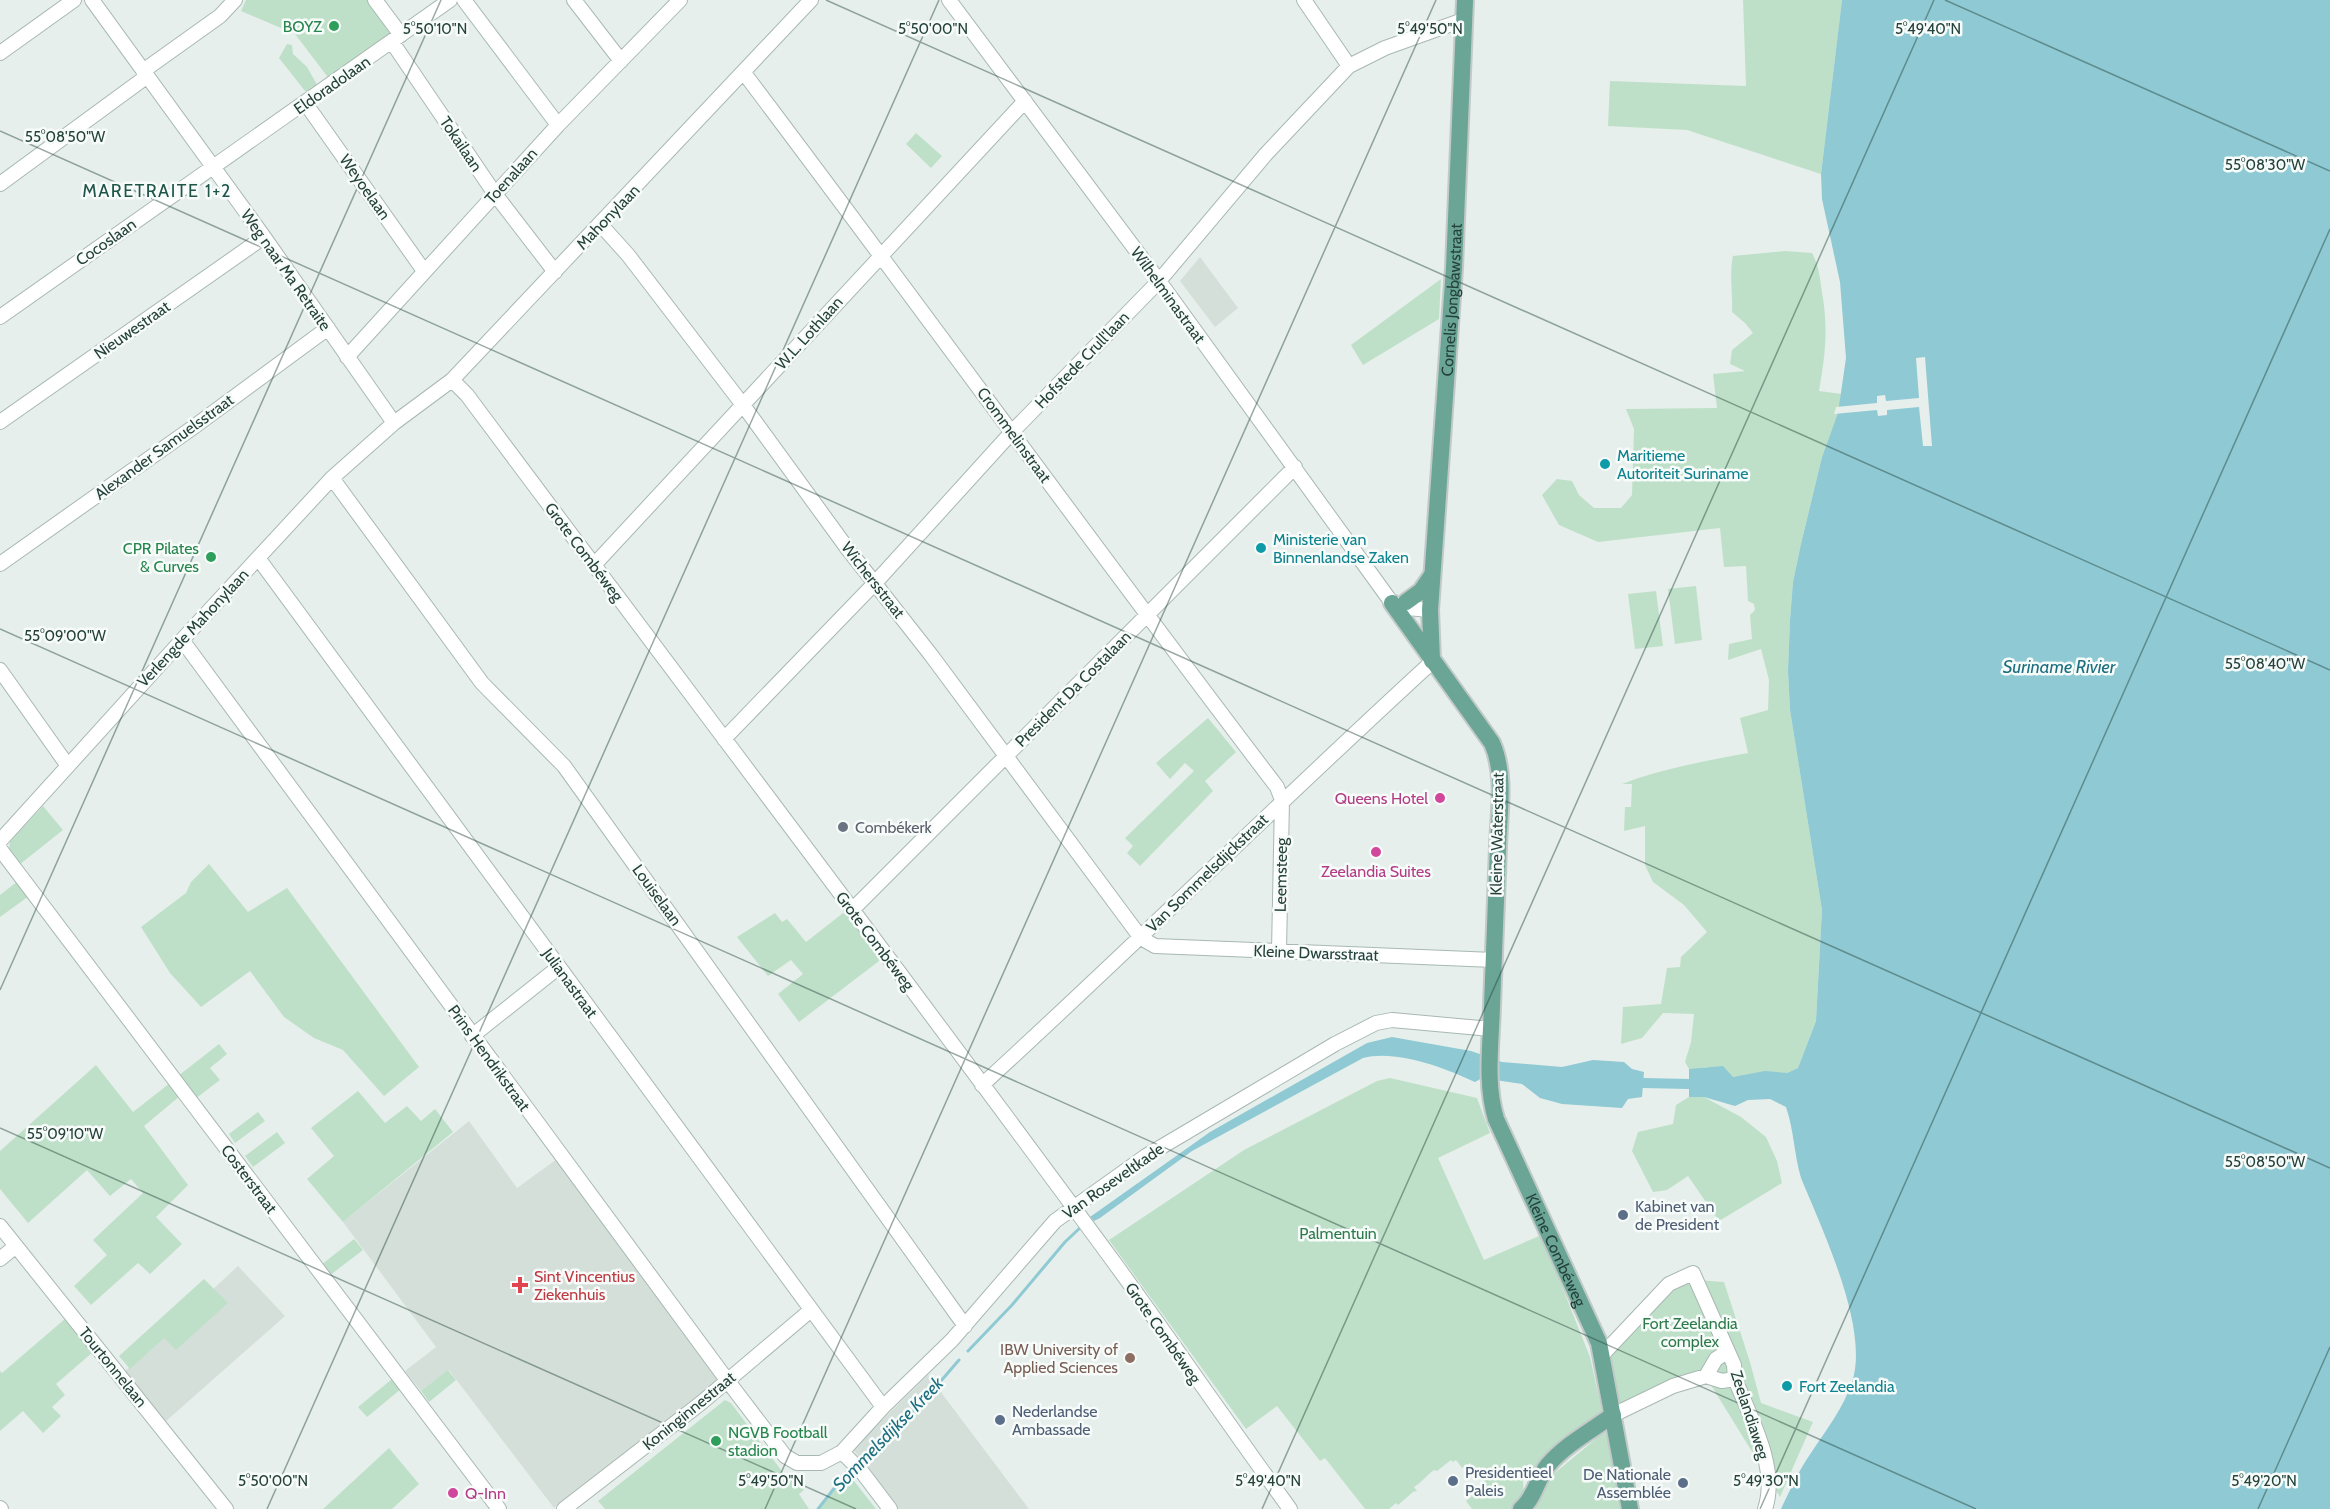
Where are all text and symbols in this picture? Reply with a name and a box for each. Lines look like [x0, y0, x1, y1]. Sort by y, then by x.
place label: BOYZ [283, 17, 322, 36]
marker: BOYZ [327, 19, 341, 33]
text: 5°50'10"N [403, 20, 467, 38]
text: 5°50'00"N [898, 20, 968, 38]
text: 5°49'50"N [1397, 20, 1463, 38]
text: 5°49'40"N [1895, 20, 1961, 38]
street label: Eldoradolaan [290, 52, 374, 118]
street label: Tokailaan [436, 113, 486, 175]
text: 55°08'50"W [25, 128, 106, 146]
street label: Toenalaan [481, 144, 541, 208]
street label: Weyoelaan [336, 151, 394, 223]
text: 55°08'30"W [2225, 156, 2306, 174]
district label: MARETRAITE 1+2 [82, 180, 232, 202]
street label: Mahonylaan [572, 181, 644, 253]
street label: Weg naar Ma Retraite [237, 206, 335, 334]
street label: Cocoslaan [72, 214, 140, 270]
street label: Cornelis Jongbawstraat [1437, 222, 1465, 377]
street label: Wilhelminastraat [1127, 243, 1210, 347]
street label: W.L. Lothlaan [771, 293, 847, 373]
street label: Nieuwestraat [90, 297, 174, 363]
street label: Hofstede Crull'laan [1031, 308, 1133, 412]
street label: Crommelinstraat [973, 384, 1055, 487]
street label: Alexander Samuelsstraat [91, 390, 238, 504]
place label: Maritieme Autoriteit Suriname [1617, 446, 1748, 483]
marker: Maritieme Autoriteit Suriname [1598, 457, 1612, 471]
street label: Grote Combéweg [541, 499, 628, 606]
place label: Ministerie van Binnenlandse Zaken [1273, 530, 1409, 567]
street label: Wichersstraat [837, 538, 909, 622]
place label: CPR Pilates & Curves [123, 539, 199, 576]
marker: Ministerie van Binnenlandse Zaken [1254, 541, 1268, 555]
marker: CPR Pilates & Curves [204, 550, 218, 564]
street label: Verlengde Mahonylaan [133, 565, 253, 691]
text: 55°09'00"W [24, 627, 107, 645]
street label: President Da Costalaan [1011, 627, 1135, 751]
text: 55°08'40"W [2225, 655, 2306, 673]
water label: Suriname Rivier [2003, 656, 2117, 678]
street label: Kleine Waterstraat [1486, 772, 1508, 896]
place label: Queens Hotel [1335, 789, 1428, 808]
marker: Queens Hotel [1433, 791, 1447, 805]
street label: Van Sommelsdijckstraat [1142, 810, 1272, 936]
place label: Combékerk [855, 818, 933, 837]
marker: Combékerk [836, 820, 850, 834]
street label: Leemsteeg [1271, 837, 1291, 912]
marker: Zeelandia Suites [1369, 845, 1383, 859]
street label: Louiselaan [628, 861, 686, 929]
place label: Zeelandia Suites [1321, 862, 1431, 881]
street label: Grote Combéweg [832, 888, 919, 995]
street label: Kleine Dwarsstraat [1253, 941, 1379, 965]
street label: Julianastraat [538, 944, 602, 1022]
street label: Prins Hendrikstraat [444, 1001, 534, 1115]
text: 55°09'10"W [27, 1125, 104, 1143]
street label: Van Roseveltkade [1059, 1139, 1167, 1223]
street label: Costerstraat [217, 1141, 281, 1218]
text: 55°08'50"W [2225, 1153, 2306, 1171]
street label: Kleine Combéweg [1522, 1190, 1591, 1310]
place label: Kabinet van de President [1635, 1197, 1720, 1234]
marker: Kabinet van de President [1616, 1208, 1630, 1222]
park label: Palmentuin [1299, 1224, 1377, 1243]
place label: Sint Vincentius Ziekenhuis [534, 1267, 636, 1304]
marker: Sint Vincentius Ziekenhuis [511, 1276, 529, 1294]
street label: Grote Combéweg [1121, 1279, 1205, 1388]
park label: Fort Zeelandia complex [1642, 1314, 1738, 1351]
street label: Tourtonnelaan [75, 1323, 151, 1411]
place label: IBW University of Applied Sciences [1000, 1340, 1119, 1377]
marker: IBW University of Applied Sciences [1123, 1351, 1137, 1365]
street label: Koninginnestraat [639, 1367, 740, 1454]
street label: Zeelandiaweg [1727, 1368, 1774, 1463]
water label: Sommelsdijkse Kreek [828, 1371, 949, 1496]
place label: Fort Zeelandia [1799, 1377, 1895, 1396]
marker: Fort Zeelandia [1780, 1379, 1794, 1393]
place label: Nederlandse Ambassade [1012, 1402, 1097, 1439]
marker: Nederlandse Ambassade [993, 1413, 1007, 1427]
place label: NGVB Football stadion [728, 1423, 828, 1460]
marker: NGVB Football stadion [709, 1434, 723, 1448]
place label: Presidentieel Paleis [1465, 1463, 1552, 1500]
place label: De Nationale Assemblée [1583, 1465, 1671, 1502]
text: 5°50'00"N [238, 1472, 308, 1490]
text: 5°49'50"N [738, 1472, 804, 1490]
text: 5°49'40"N [1235, 1472, 1301, 1490]
text: 5°49'30"N [1733, 1472, 1799, 1490]
text: 5°49'20"N [2231, 1472, 2297, 1490]
marker: Presidentieel Paleis [1446, 1474, 1460, 1488]
marker: De Nationale Assemblée [1676, 1476, 1690, 1490]
place label: Q-Inn [465, 1484, 506, 1503]
marker: Q-Inn [446, 1486, 460, 1500]

